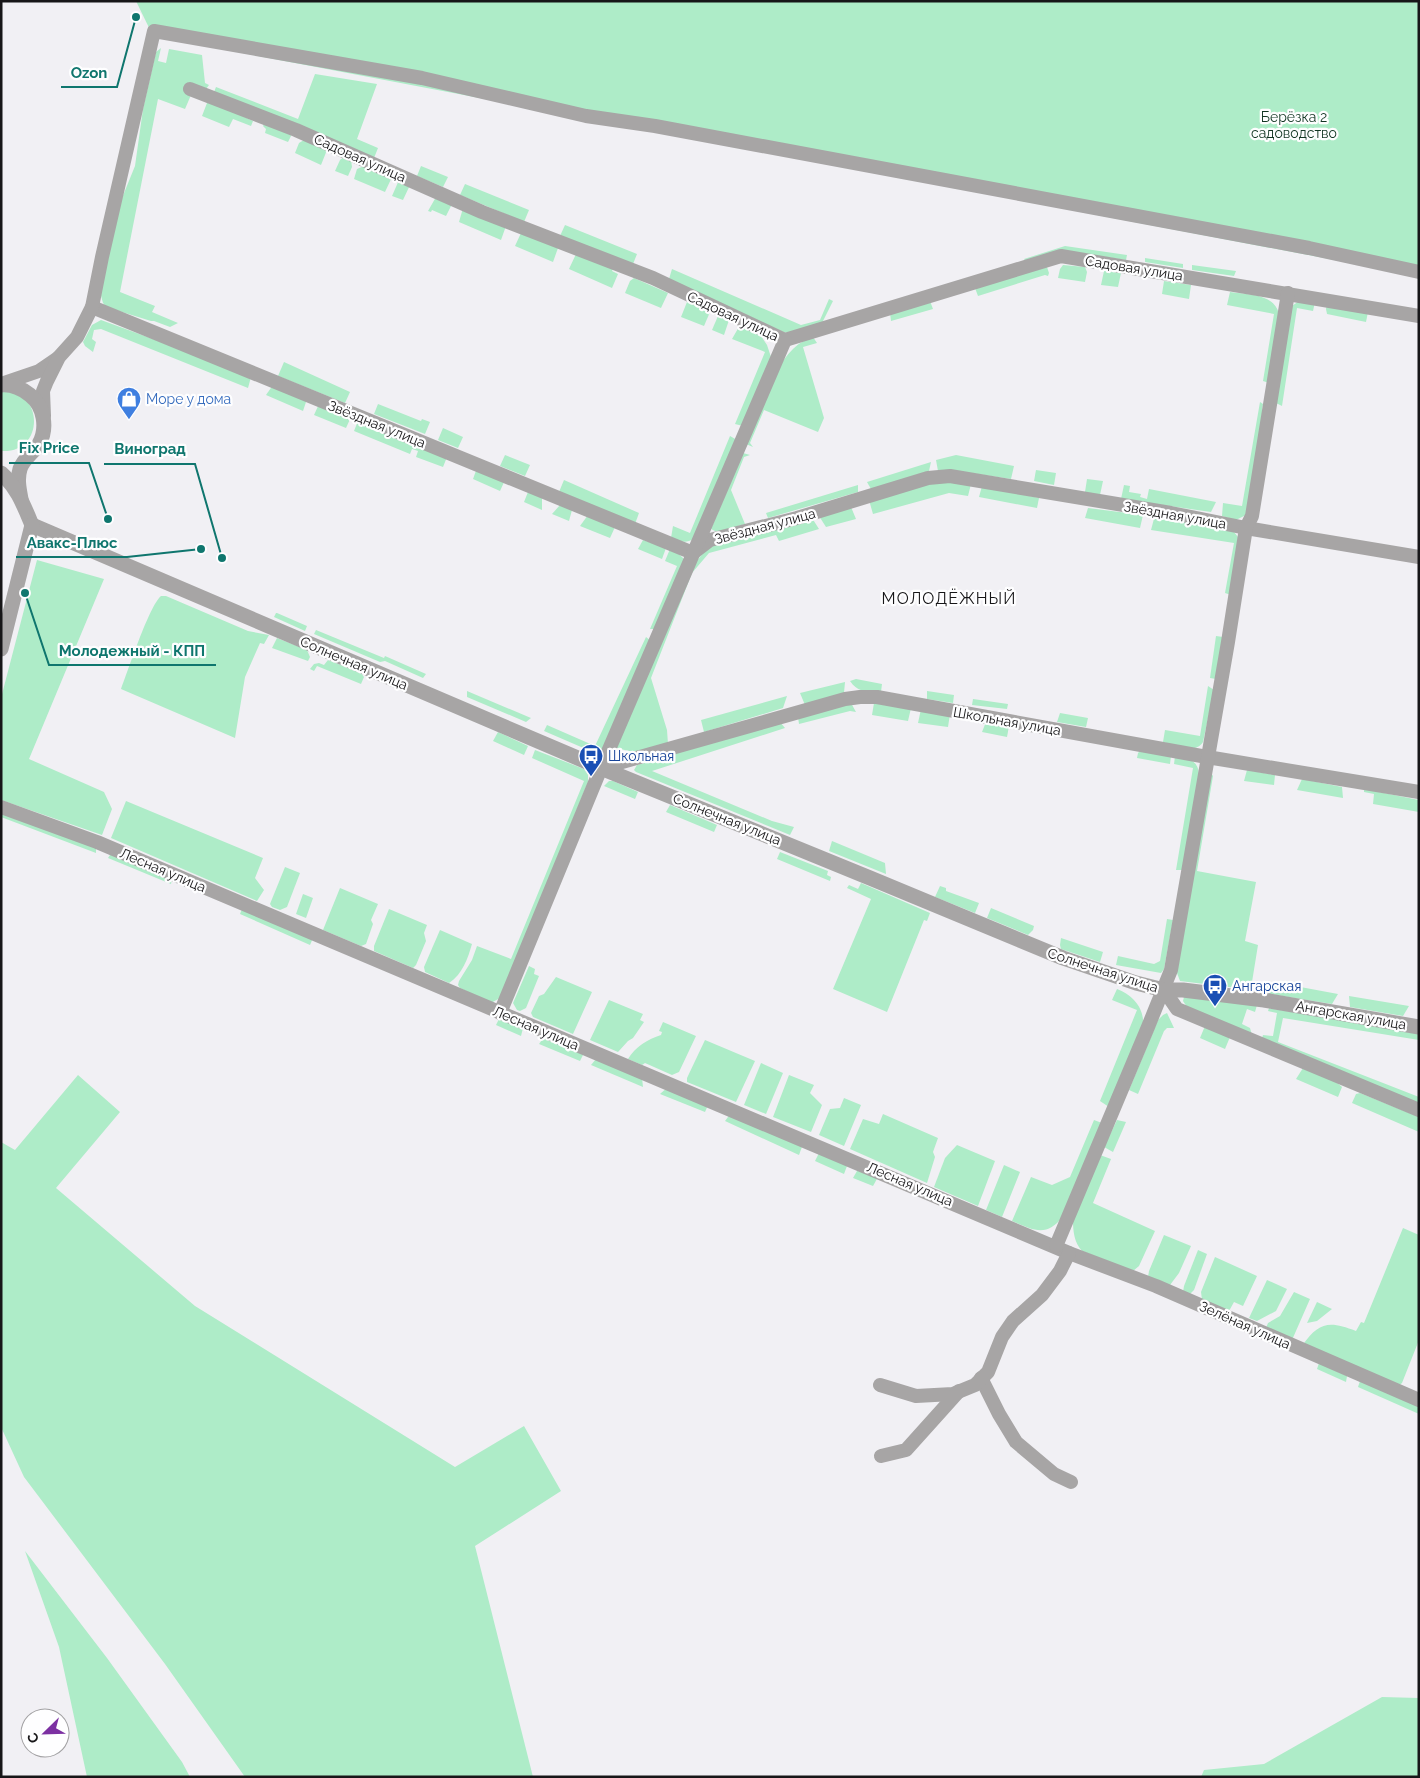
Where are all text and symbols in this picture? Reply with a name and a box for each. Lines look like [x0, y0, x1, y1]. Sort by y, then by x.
callout: Ozon [61, 57, 117, 87]
text: Ozon [71, 64, 107, 82]
park label: Берёзка 2 садоводство [1251, 109, 1337, 141]
street label: Садовая улица [312, 131, 408, 185]
street label: Садовая улица [1084, 252, 1184, 284]
street label: Садовая улица [685, 288, 781, 344]
shop icon: Море у дома [116, 386, 142, 420]
place label: Море у дома [146, 391, 231, 407]
street label: Звёздная улица [326, 397, 428, 451]
callout: Fix Price [9, 433, 89, 463]
callout: Виноград [104, 434, 195, 464]
text: Fix Price [19, 439, 79, 457]
text: Виноград [114, 440, 186, 458]
street label: Звёздная улица [1123, 498, 1227, 532]
street label: Звёздная улица [713, 505, 817, 547]
callout: Авакс-Плюс [16, 527, 127, 557]
text: Авакс-Плюс [27, 534, 118, 552]
district label: МОЛОДЁЖНЫЙ [882, 588, 1016, 608]
street label: Солнечная улица [298, 633, 410, 693]
callout: Молодежный - КПП [49, 635, 216, 665]
text: Молодежный - КПП [59, 642, 205, 660]
street label: Школьная улица [952, 704, 1062, 738]
bus stop icon: Школьная [578, 743, 604, 777]
place label: Школьная [608, 748, 674, 764]
street label: Солнечная улица [671, 790, 783, 848]
street label: Лесная улица [118, 845, 208, 895]
street label: Солнечная улица [1046, 945, 1160, 995]
bus stop icon: Ангарская [1202, 973, 1228, 1007]
place label: Ангарская [1232, 978, 1301, 994]
street label: Ангарская улица [1294, 997, 1408, 1033]
street label: Лесная улица [491, 1003, 581, 1053]
street label: Лесная улица [865, 1159, 955, 1209]
street label: Зелёная улица [1197, 1298, 1293, 1352]
north arrow [20, 1708, 70, 1758]
text: С [24, 1730, 42, 1746]

